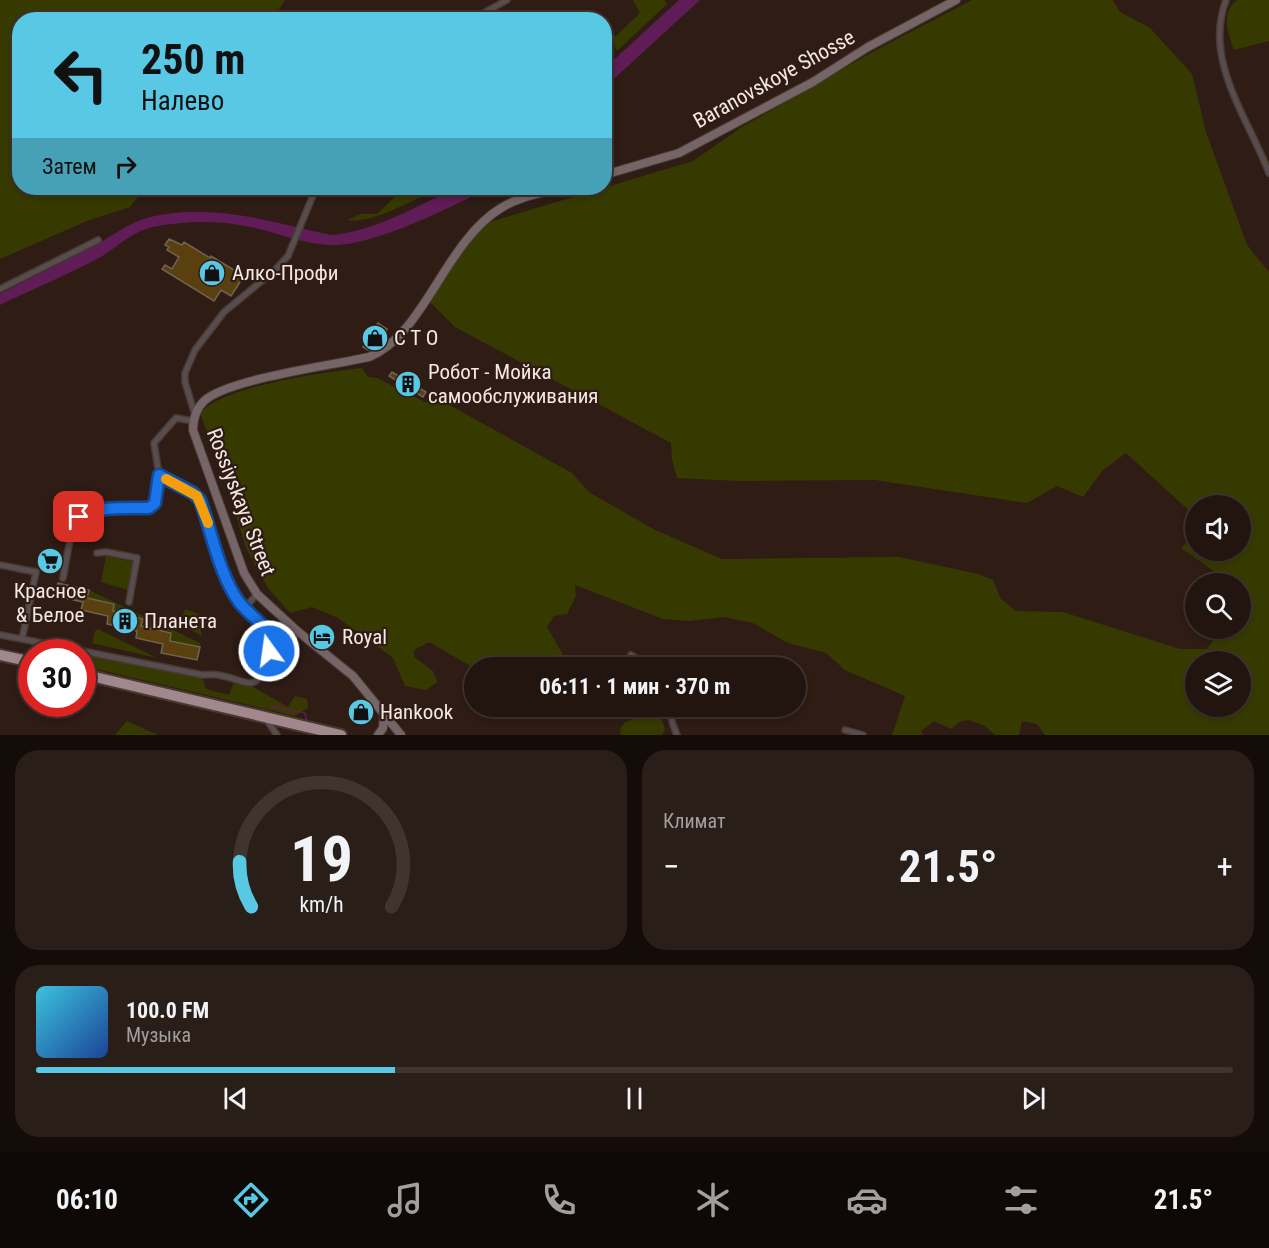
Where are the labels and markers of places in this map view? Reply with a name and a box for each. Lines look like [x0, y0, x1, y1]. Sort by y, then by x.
shop icon: Алко-Профи [197, 258, 227, 288]
place label: Алко-Профи [232, 261, 338, 285]
shop icon: С Т О [360, 323, 390, 353]
place label: С Т О [394, 326, 438, 350]
place label: Робот - Мойка самообслуживания [428, 360, 599, 408]
building icon: Робот - Мойка самообслуживания [393, 369, 423, 399]
pin [53, 491, 104, 542]
supermarket icon: Красное & Белое [35, 546, 65, 576]
place label: Красное & Белое [14, 579, 87, 627]
building icon: Планета [110, 606, 140, 636]
place label: Планета [144, 609, 217, 633]
hotel icon: Royal [307, 622, 337, 652]
place label: Royal [342, 625, 387, 649]
shop icon: Hankook [346, 697, 376, 727]
place label: Hankook [380, 700, 454, 724]

